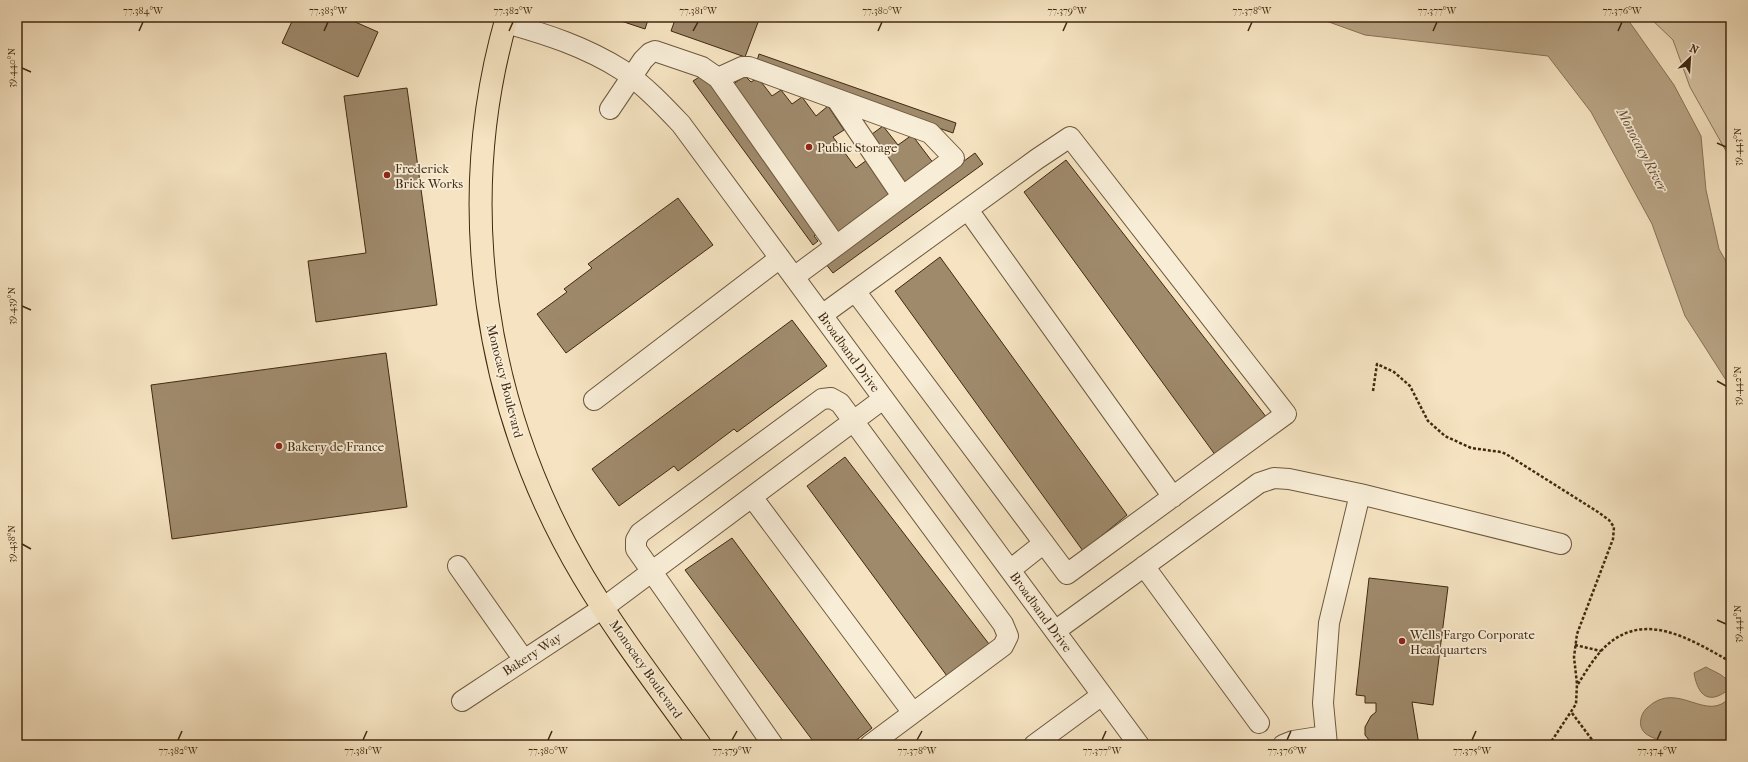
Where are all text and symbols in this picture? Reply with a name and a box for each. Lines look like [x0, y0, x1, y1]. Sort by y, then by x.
text: 77.384°W [123, 5, 164, 17]
text: 77.383°W [309, 5, 348, 17]
text: 77.382°W [493, 5, 534, 17]
text: 77.381°W [679, 5, 718, 17]
text: 77.380°W [862, 5, 903, 17]
text: 77.379°W [1047, 5, 1088, 17]
text: 77.378°W [1233, 5, 1273, 17]
text: 77.377°W [1418, 5, 1457, 17]
text: 77.376°W [1602, 5, 1643, 17]
north arrow [1670, 38, 1710, 78]
text: N [1687, 42, 1701, 57]
text: 39.440°N [6, 48, 18, 88]
water label: Monocacy River [1612, 105, 1672, 196]
text: 39.443°N [1732, 127, 1744, 166]
place label: Public Storage [817, 140, 898, 155]
marker: Public Storage [804, 142, 814, 152]
place label: Frederick Brick Works [395, 161, 463, 191]
marker: Frederick Brick Works [382, 170, 392, 180]
text: 39.439°N [6, 287, 18, 325]
street label: Broadband Drive [815, 309, 883, 396]
street label: Monocacy Boulevard [484, 323, 527, 440]
text: 39.442°N [1732, 366, 1744, 406]
place label: Bakery de France [287, 439, 385, 454]
marker: Bakery de France [274, 441, 284, 451]
text: 39.438°N [6, 525, 18, 563]
street label: Broadband Drive [1007, 569, 1075, 656]
text: 39.441°N [1732, 604, 1744, 643]
street label: Monocacy Boulevard [606, 617, 686, 722]
place label: Wells Fargo Corporate Headquarters [1409, 627, 1536, 657]
street label: Bakery Way [500, 629, 565, 679]
marker: Wells Fargo Corporate Headquarters [1397, 636, 1407, 646]
text: 77.382°W [158, 745, 199, 757]
text: 77.381°W [344, 745, 383, 757]
text: 77.380°W [528, 745, 569, 757]
text: 77.379°W [712, 745, 753, 757]
text: 77.378°W [898, 745, 938, 757]
text: 77.377°W [1083, 745, 1122, 757]
text: 77.376°W [1267, 745, 1308, 757]
text: 77.375°W [1453, 745, 1492, 757]
text: 77.374°W [1637, 745, 1678, 757]

